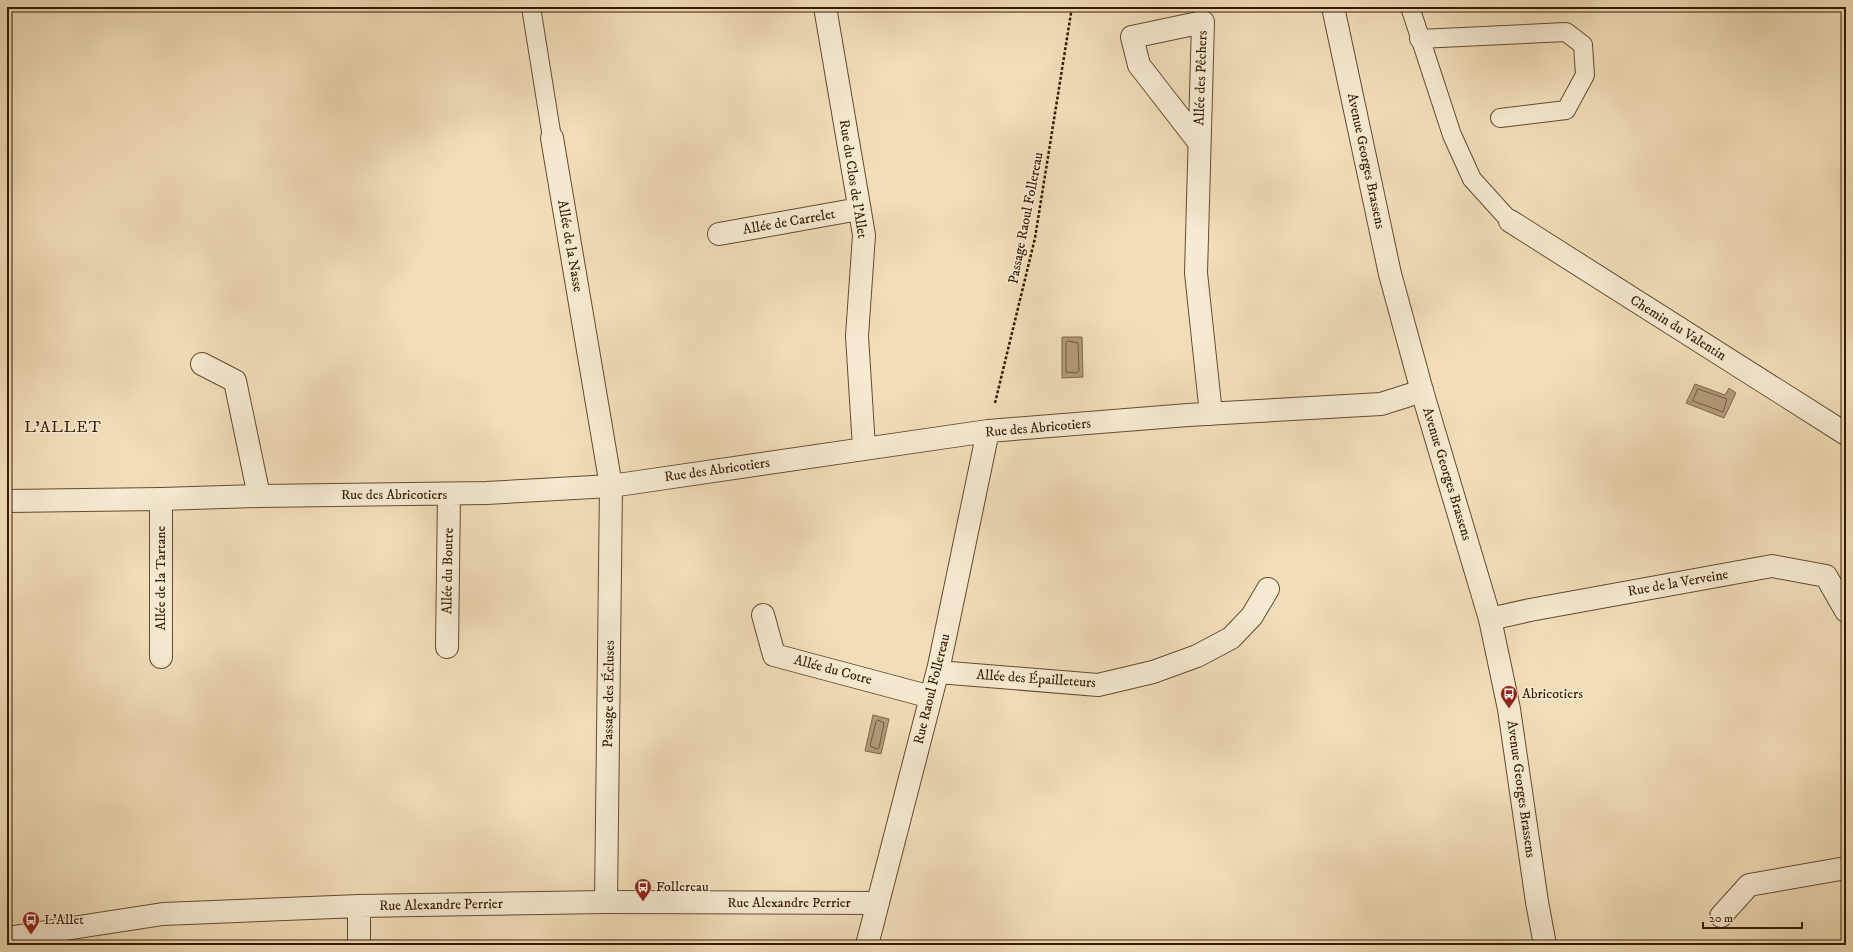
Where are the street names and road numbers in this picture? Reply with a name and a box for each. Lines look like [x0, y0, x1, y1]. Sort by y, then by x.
street label: Allée des Pêchers [1190, 30, 1212, 126]
street label: Avenue Georges Brassens [1343, 91, 1389, 231]
street label: Rue du Clos de l'Allet [835, 118, 871, 240]
street label: Passage Raoul Follereau [1004, 150, 1048, 285]
street label: Allée de la Nasse [553, 199, 587, 294]
street label: Allée de Carrelet [741, 205, 837, 239]
street label: Chemin du Valentin [1627, 291, 1730, 365]
street label: Avenue Georges Brassens [1418, 405, 1476, 543]
street label: Rue des Abricotiers [984, 414, 1092, 442]
street label: Rue des Abricotiers [663, 454, 771, 486]
street label: Rue des Abricotiers [341, 486, 447, 504]
street label: Allée de la Tartane [152, 525, 170, 630]
street label: Allée du Boutre [438, 527, 458, 614]
street label: Rue de la Verveine [1626, 565, 1730, 601]
street label: Rue Raoul Follereau [910, 631, 955, 746]
street label: Passage des Écluses [599, 640, 619, 748]
street label: Allée du Cotre [792, 651, 874, 689]
street label: Allée des Épailleteurs [976, 666, 1097, 692]
street label: Avenue Georges Brassens [1502, 719, 1540, 859]
street label: Rue Alexandre Perrier [727, 894, 852, 912]
street label: Rue Alexandre Perrier [379, 895, 504, 915]

